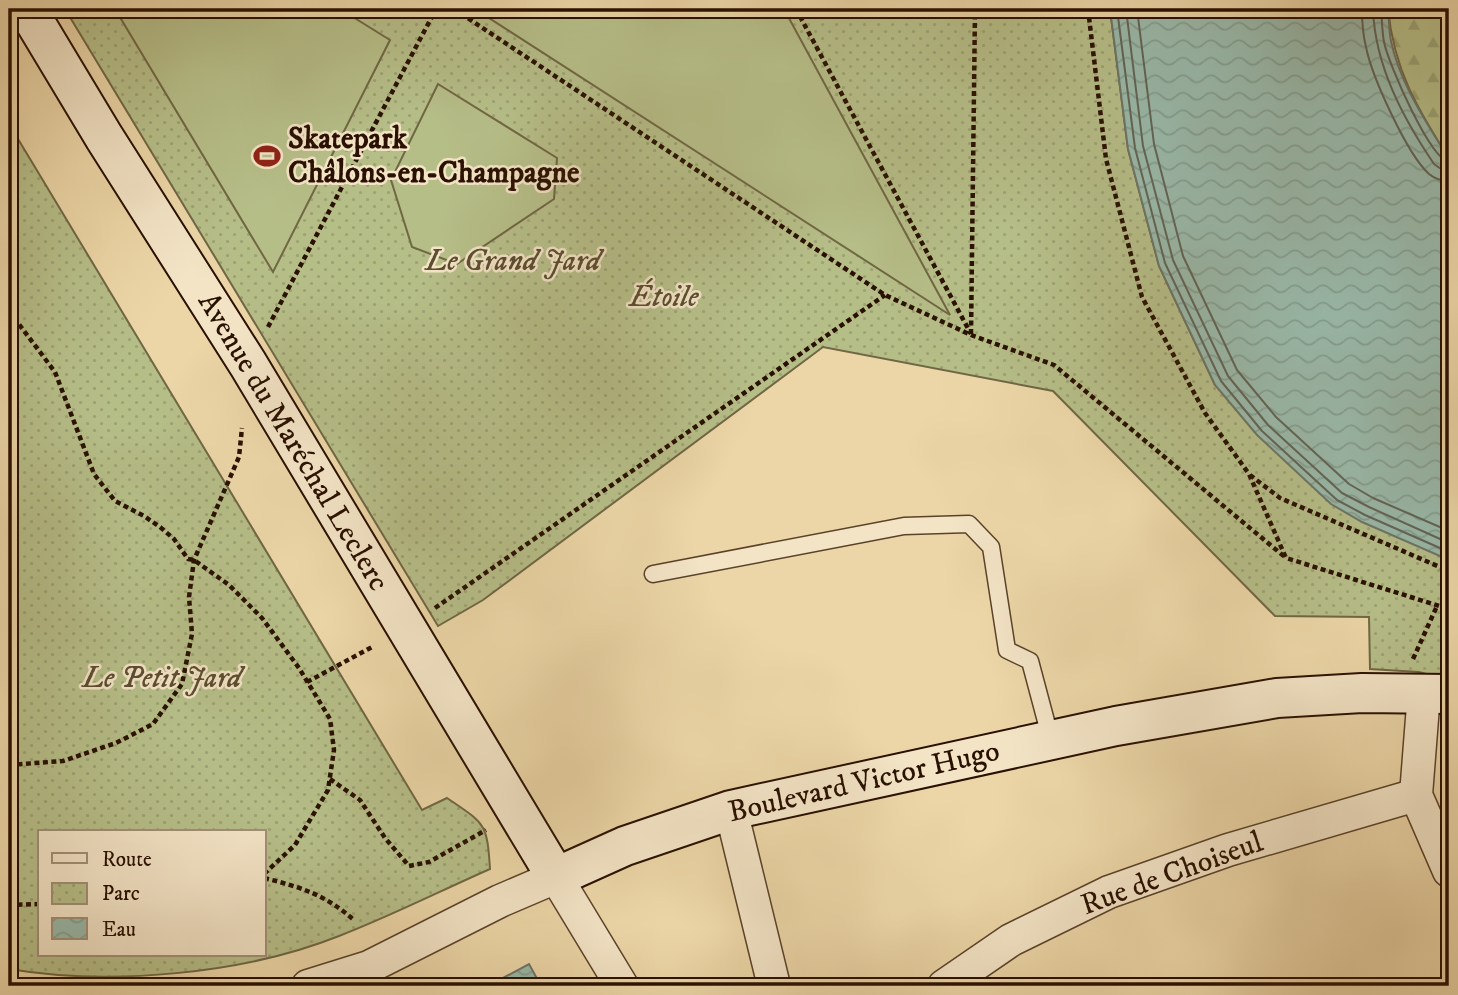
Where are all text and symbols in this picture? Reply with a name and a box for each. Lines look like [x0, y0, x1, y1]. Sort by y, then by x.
place label: Skatepark Châlons-en-Champagne [288, 121, 580, 192]
sports icon: Skatepark Châlons-en-Champagne [252, 141, 282, 171]
park label: Le Grand Jard [424, 243, 605, 280]
park label: Étoile [628, 278, 699, 316]
street label: Avenue du Maréchal Leclerc [189, 286, 397, 598]
park label: Le Petit Jard [80, 660, 246, 697]
street label: Boulevard Victor Hugo [725, 733, 1003, 831]
street label: Rue de Choiseul [1076, 824, 1268, 924]
legend [38, 830, 266, 956]
text: Route [102, 847, 152, 873]
text: Parc [102, 881, 140, 907]
text: Eau [102, 917, 136, 943]

